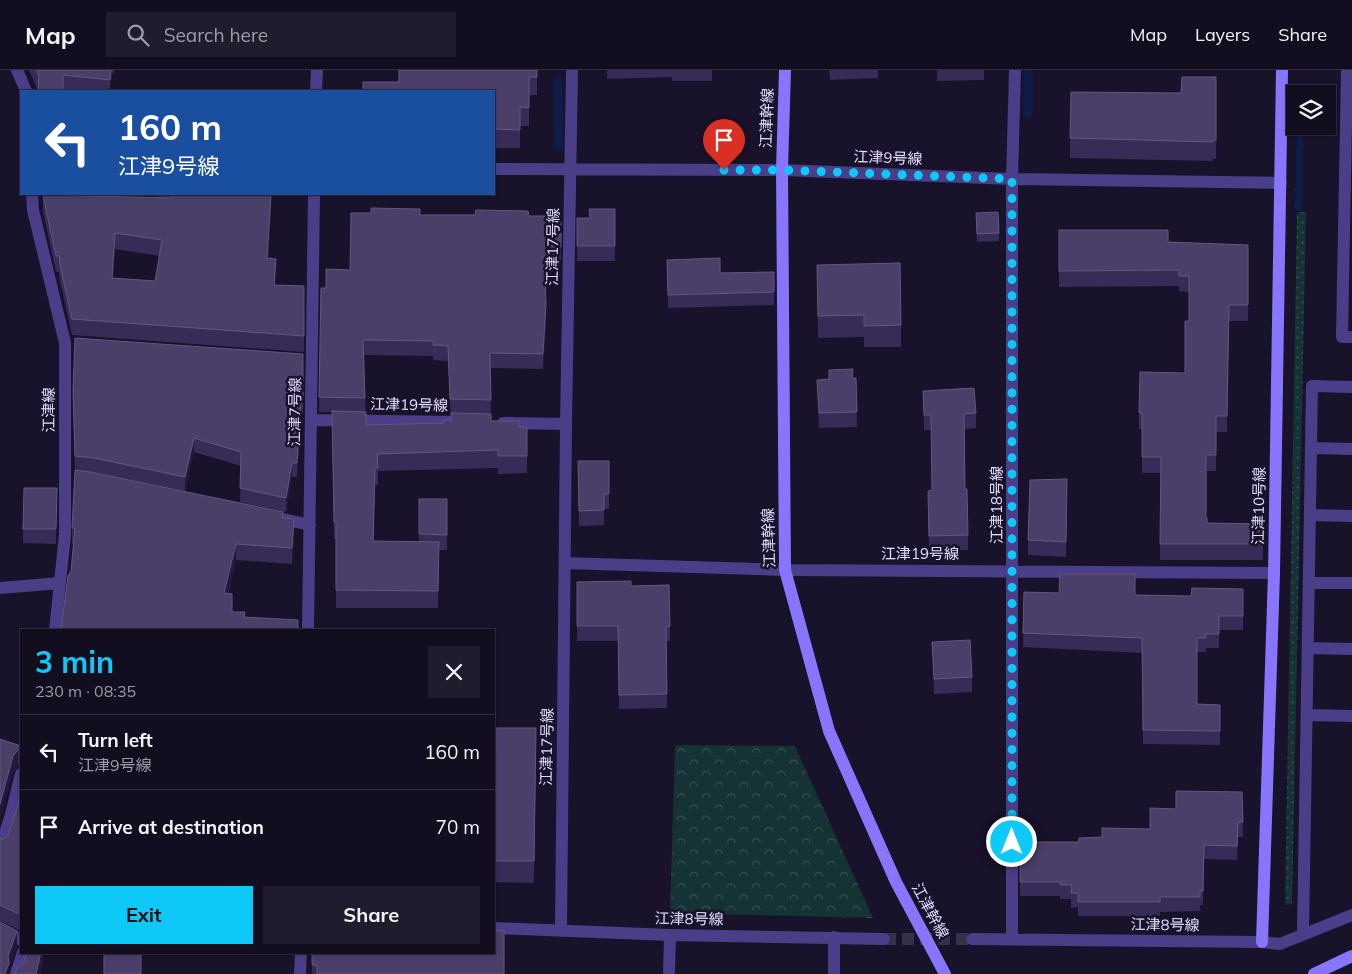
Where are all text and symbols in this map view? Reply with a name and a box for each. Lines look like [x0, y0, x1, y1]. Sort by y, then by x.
search box [106, 12, 456, 57]
text: Map [25, 20, 76, 50]
icon: search [124, 21, 152, 49]
text: Search here [164, 23, 268, 47]
text: Map [1130, 23, 1167, 46]
text: Layers [1195, 23, 1250, 46]
text: Share [1278, 23, 1327, 46]
map controls [1286, 85, 1336, 135]
button: layers [1286, 85, 1336, 135]
street label: 江津幹線 [756, 88, 777, 148]
text: 160 m [118, 105, 222, 149]
icon: left [35, 110, 100, 175]
pin [703, 119, 745, 170]
icon: arrive [710, 126, 738, 154]
street label: 江津9号線 [853, 147, 923, 168]
text: 江津9号線 [118, 152, 219, 180]
street label: 江津17号線 [542, 208, 563, 286]
street label: 江津7号線 [284, 377, 305, 447]
street label: 江津線 [39, 387, 58, 433]
street label: 江津19号線 [370, 394, 448, 415]
street label: 江津18号線 [987, 466, 1006, 544]
street label: 江津10号線 [1248, 467, 1269, 545]
street label: 江津幹線 [758, 508, 779, 568]
street label: 江津19号線 [881, 544, 959, 563]
text: 3 min [35, 643, 114, 681]
button: close [428, 646, 480, 698]
text: 230 m · 08:35 [35, 681, 136, 701]
street label: 江津17号線 [536, 708, 557, 786]
text: Turn left [78, 728, 153, 752]
icon: left [35, 738, 63, 766]
text: 160 m [424, 740, 480, 764]
text: 江津9号線 [78, 755, 152, 775]
icon: arrive [35, 813, 63, 841]
text: Arrive at destination [78, 815, 264, 839]
text: 70 m [436, 815, 480, 839]
position arrow [985, 815, 1037, 867]
street label: 江津幹線 [908, 880, 953, 942]
button: Exit [35, 886, 253, 944]
button: Share [263, 886, 480, 944]
street label: 江津8号線 [654, 908, 724, 929]
street label: 江津8号線 [1130, 914, 1200, 935]

